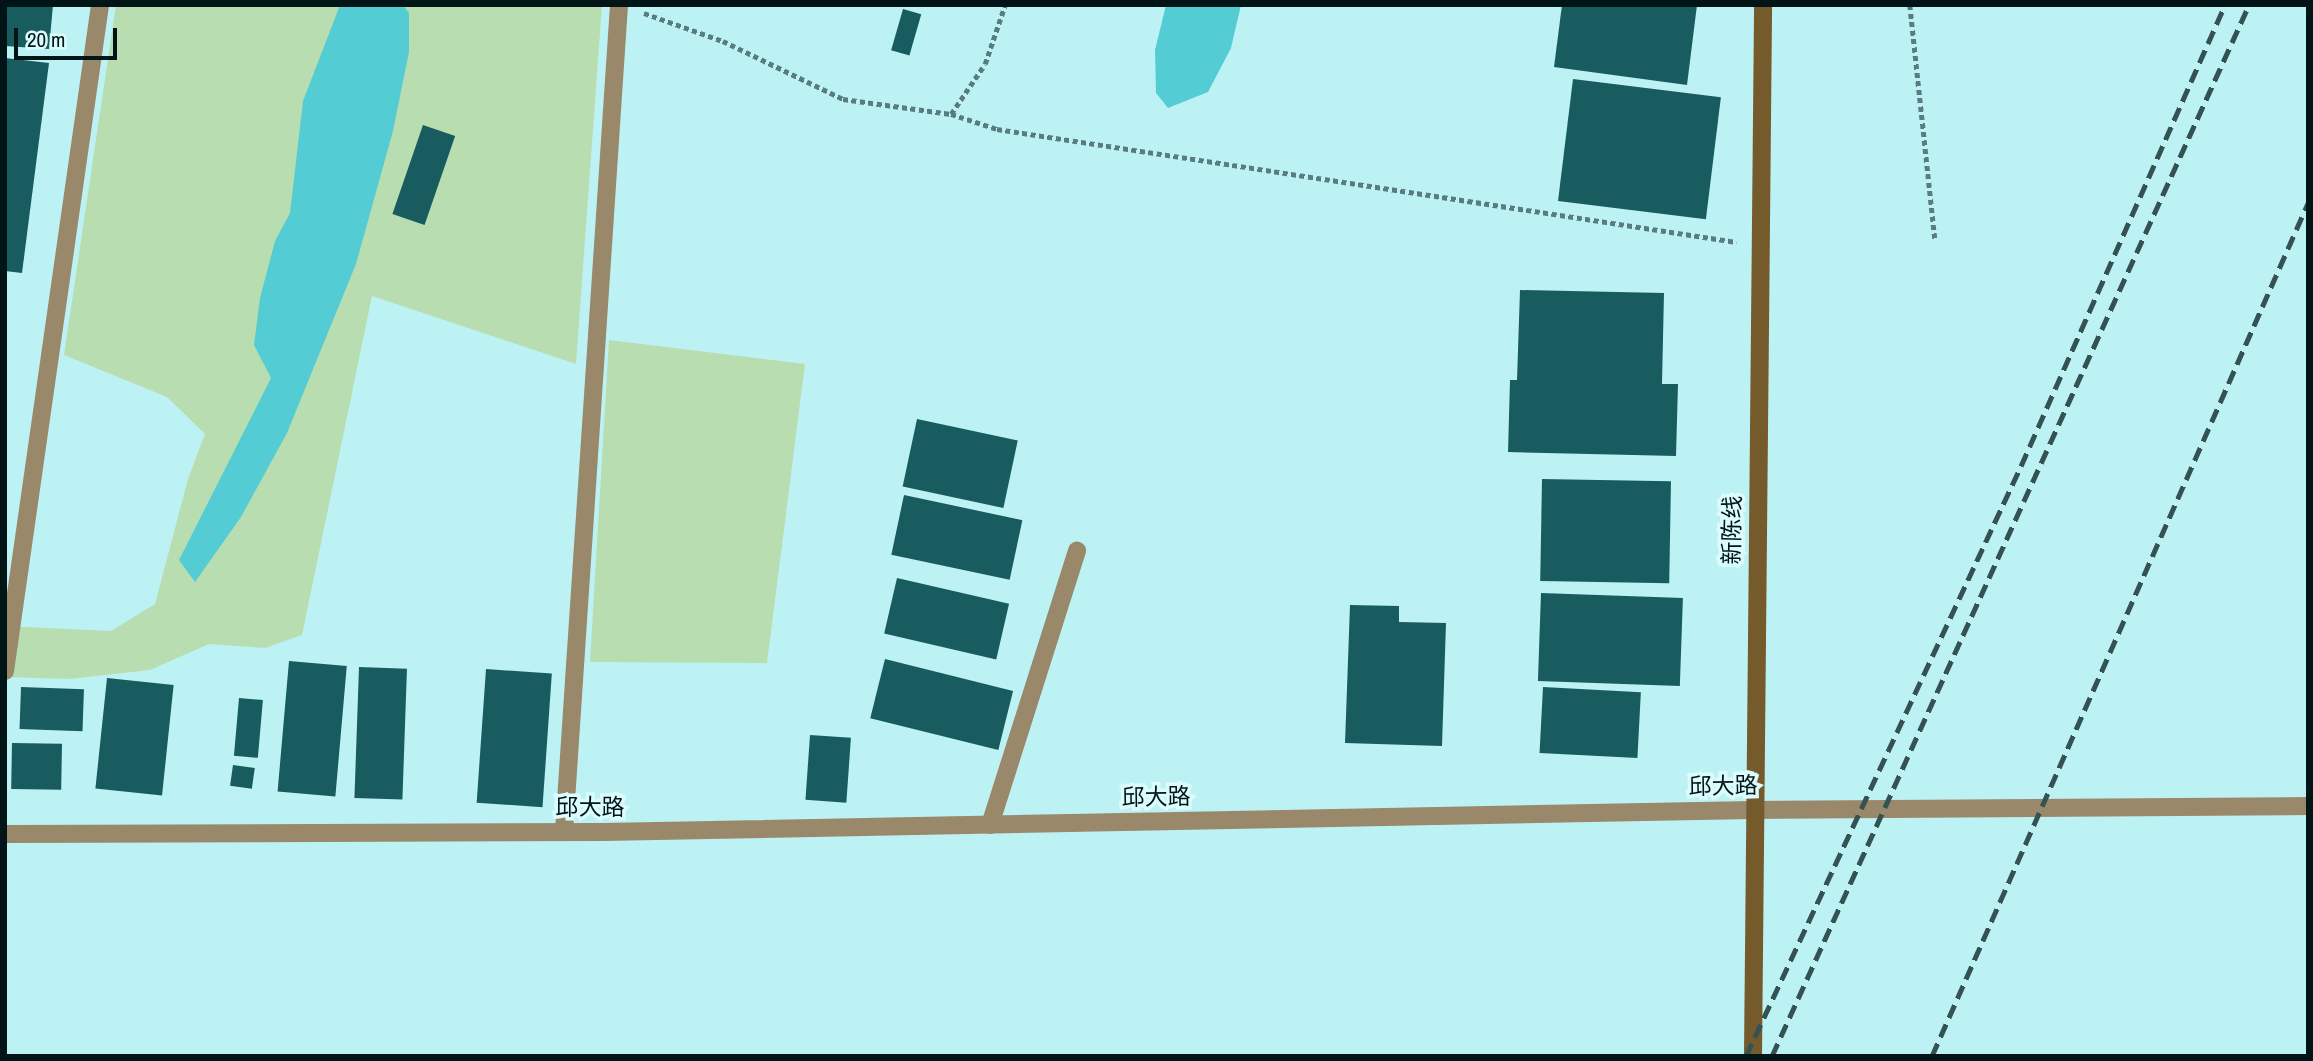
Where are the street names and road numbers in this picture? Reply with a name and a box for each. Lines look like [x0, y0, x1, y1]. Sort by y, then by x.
street label: 新陈线 [1718, 495, 1746, 565]
street label: 邱大路 [1688, 772, 1758, 800]
street label: 邱大路 [1121, 783, 1191, 811]
street label: 邱大路 [556, 793, 624, 821]

